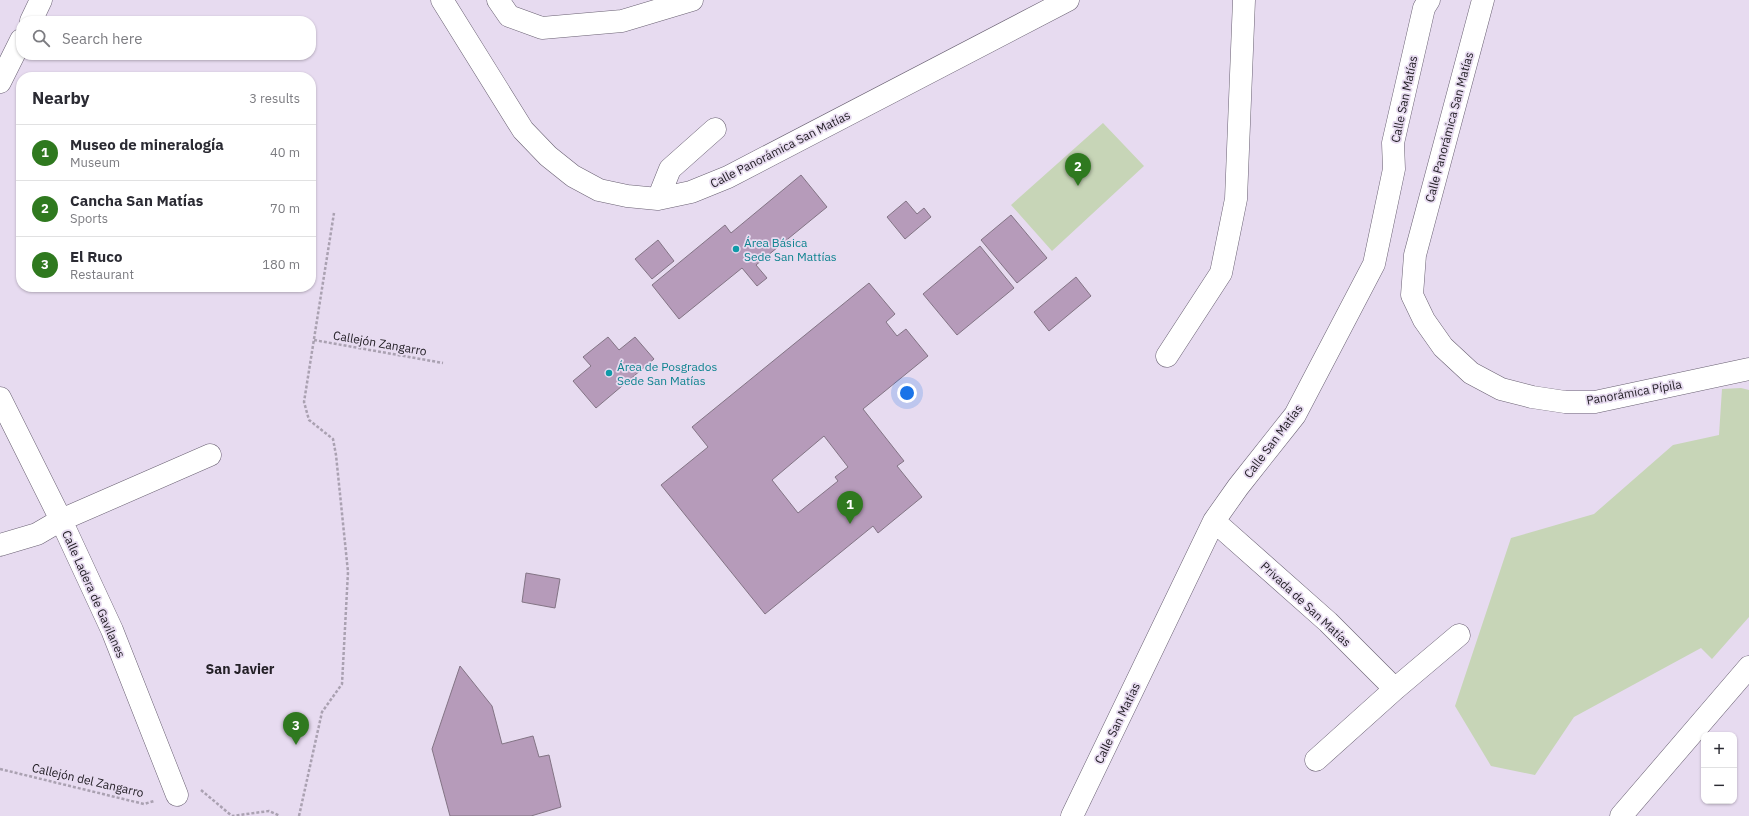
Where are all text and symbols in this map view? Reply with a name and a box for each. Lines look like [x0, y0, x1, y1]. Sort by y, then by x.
search box [16, 16, 316, 60]
icon: search [30, 27, 52, 49]
text: Search here [62, 29, 142, 48]
street label: Calle Panorámica San Matías [1422, 50, 1476, 204]
street label: Calle San Matías [1387, 54, 1421, 144]
text: Nearby [32, 87, 90, 109]
text: 3 results [249, 90, 300, 107]
street label: Calle Panorámica San Matías [708, 107, 853, 191]
text: Museo de mineralogía [70, 135, 224, 154]
text: 1 [41, 144, 49, 161]
text: 40 m [270, 144, 300, 161]
pin: 2 [1065, 153, 1091, 186]
text: Museum [70, 154, 120, 171]
text: Cancha San Matías [70, 191, 203, 210]
text: 2 [41, 200, 49, 217]
text: 70 m [270, 200, 300, 217]
text: Sports [70, 210, 108, 227]
place label: Área Básica Sede San Mattías [744, 235, 837, 264]
marker: Área Básica Sede San Mattías [731, 244, 741, 254]
text: El Ruco [70, 247, 122, 266]
text: 3 [41, 256, 49, 273]
text: 180 m [262, 256, 300, 273]
text: Restaurant [70, 266, 134, 283]
street label: Callejón Zangarro [332, 327, 428, 359]
place label: Área de Posgrados Sede San Matías [617, 359, 718, 388]
marker: Área de Posgrados Sede San Matías [604, 368, 614, 378]
street label: Panorámica Pípila [1585, 376, 1683, 408]
your location [897, 383, 917, 403]
street label: Calle San Matías [1240, 401, 1306, 481]
pin: 1 [837, 491, 863, 524]
street label: Calle Ladera de Gavilanes [59, 528, 129, 660]
street label: Privada de San Matías [1258, 558, 1354, 650]
district label: San Javier [205, 660, 275, 678]
street label: Calle San Matías [1091, 680, 1143, 766]
pin: 3 [283, 712, 309, 745]
map controls [1701, 732, 1737, 804]
button: + [1701, 732, 1737, 768]
street label: Callejón del Zangarro [31, 760, 146, 800]
button: − [1701, 768, 1737, 804]

